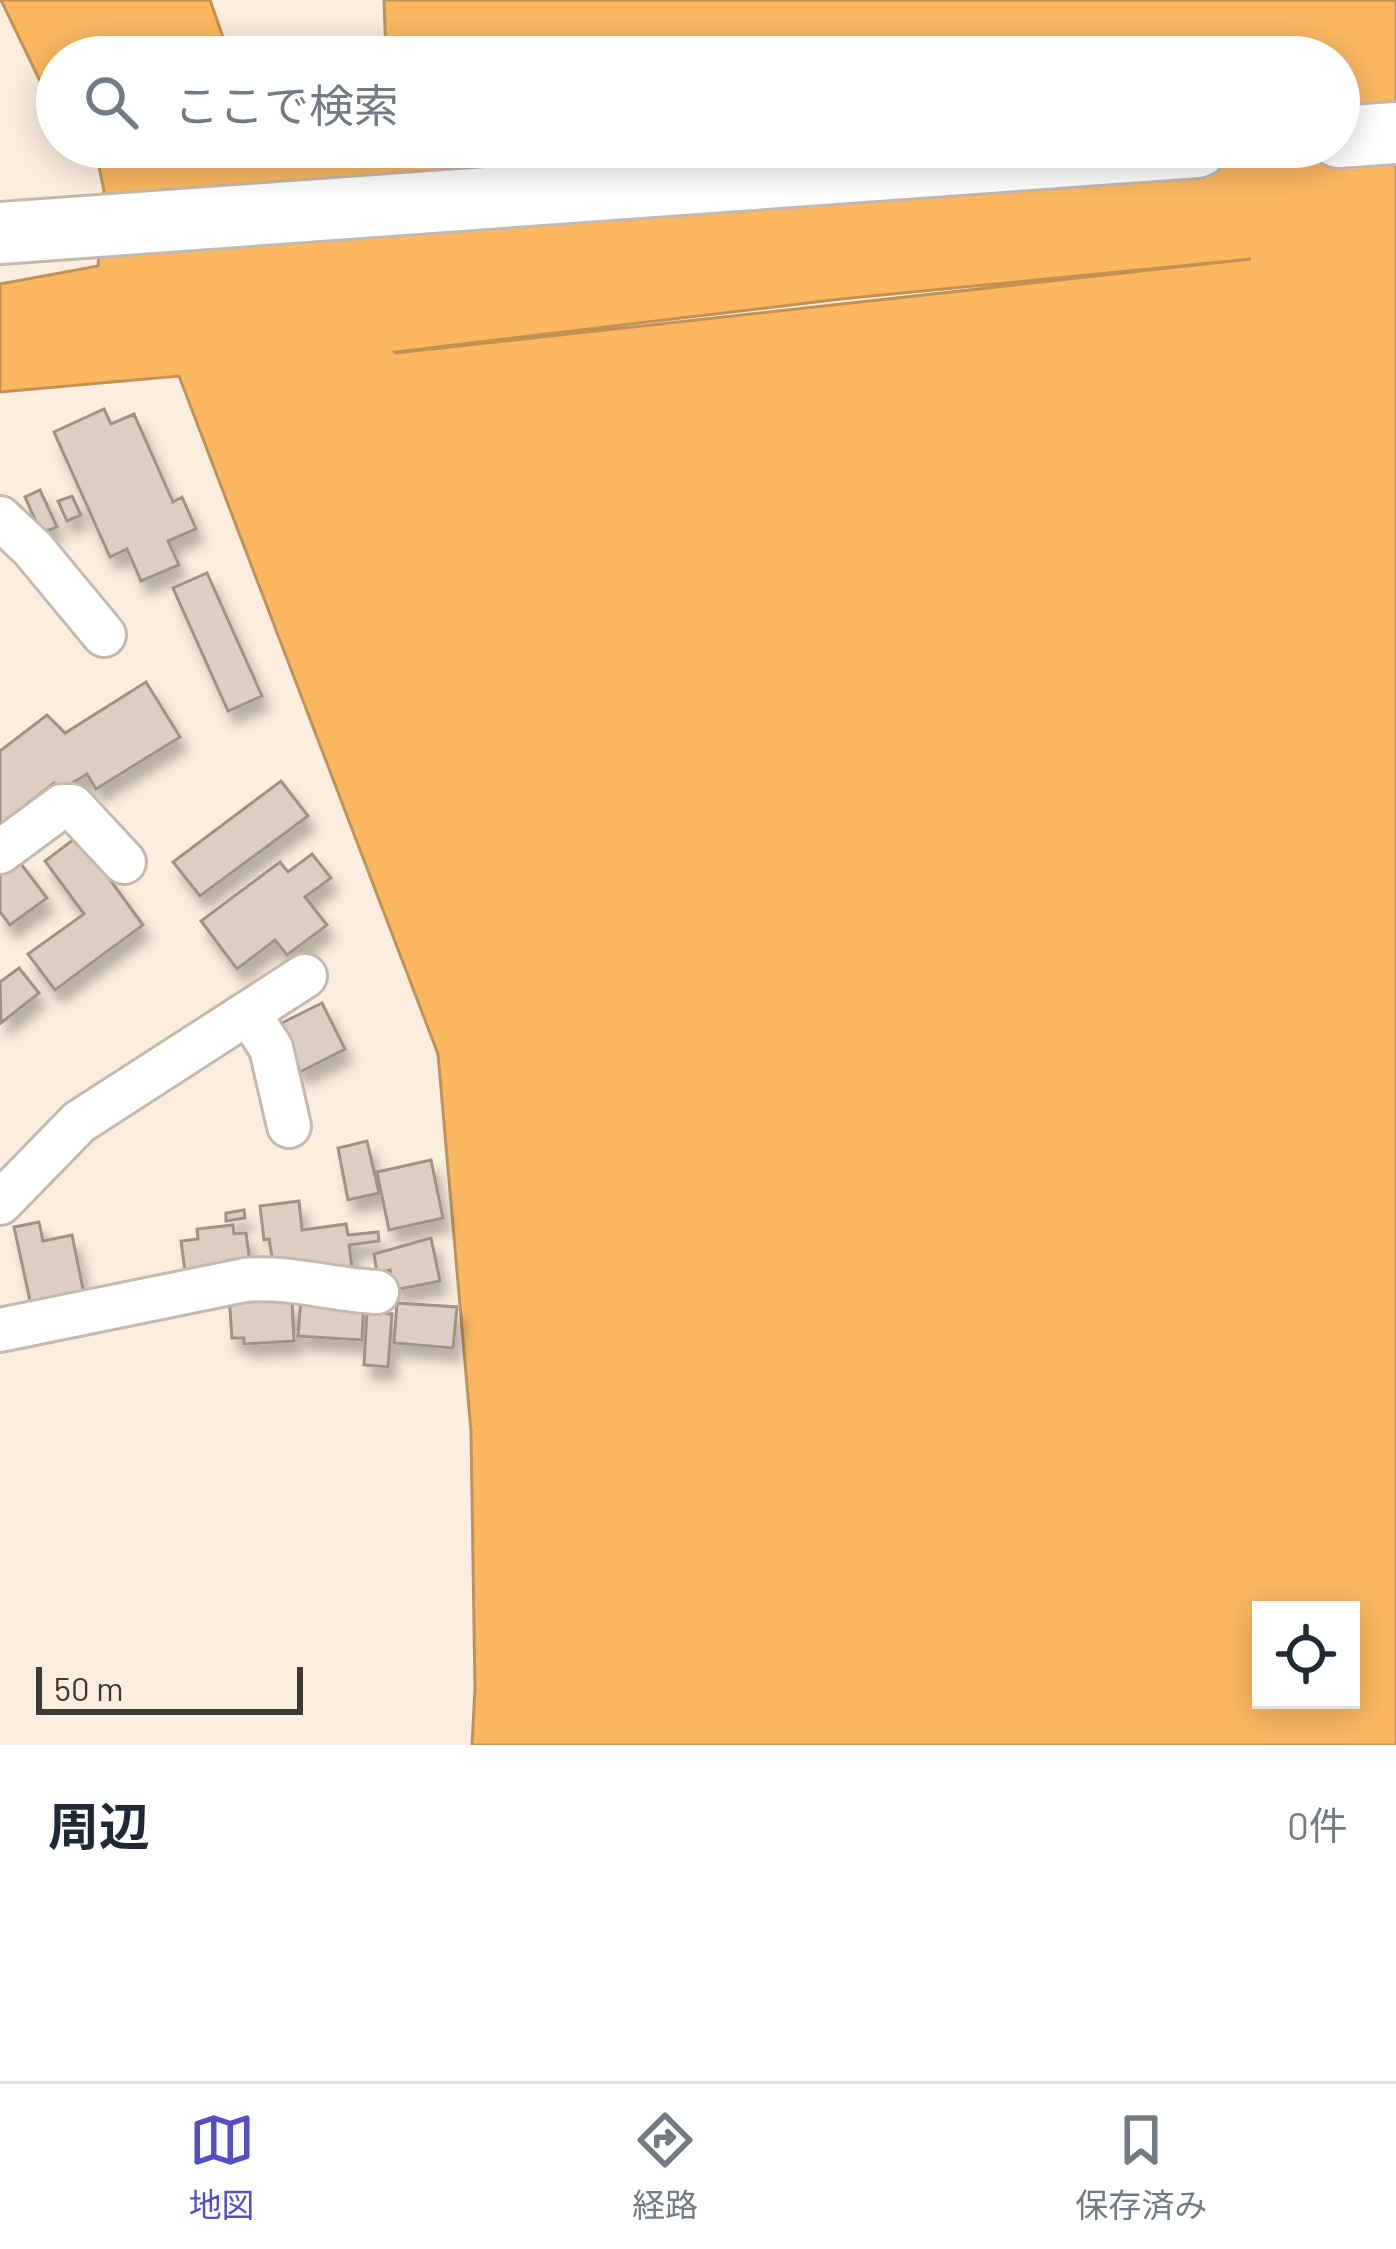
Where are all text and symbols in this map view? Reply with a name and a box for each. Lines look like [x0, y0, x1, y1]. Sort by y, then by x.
search box [36, 36, 1360, 168]
icon: search [78, 69, 144, 135]
text: ここで検索 [174, 77, 399, 131]
map controls [1252, 1601, 1360, 1709]
button: locate [1252, 1601, 1360, 1709]
scale bar [36, 1661, 303, 1714]
text: 50 m [54, 1668, 124, 1708]
text: 周辺 [48, 1794, 150, 1855]
text: 0件 [1287, 1801, 1348, 1848]
tab: 地図 [189, 2107, 255, 2227]
tab: 経路 [632, 2107, 698, 2227]
tab: 保存済み [1075, 2107, 1207, 2227]

